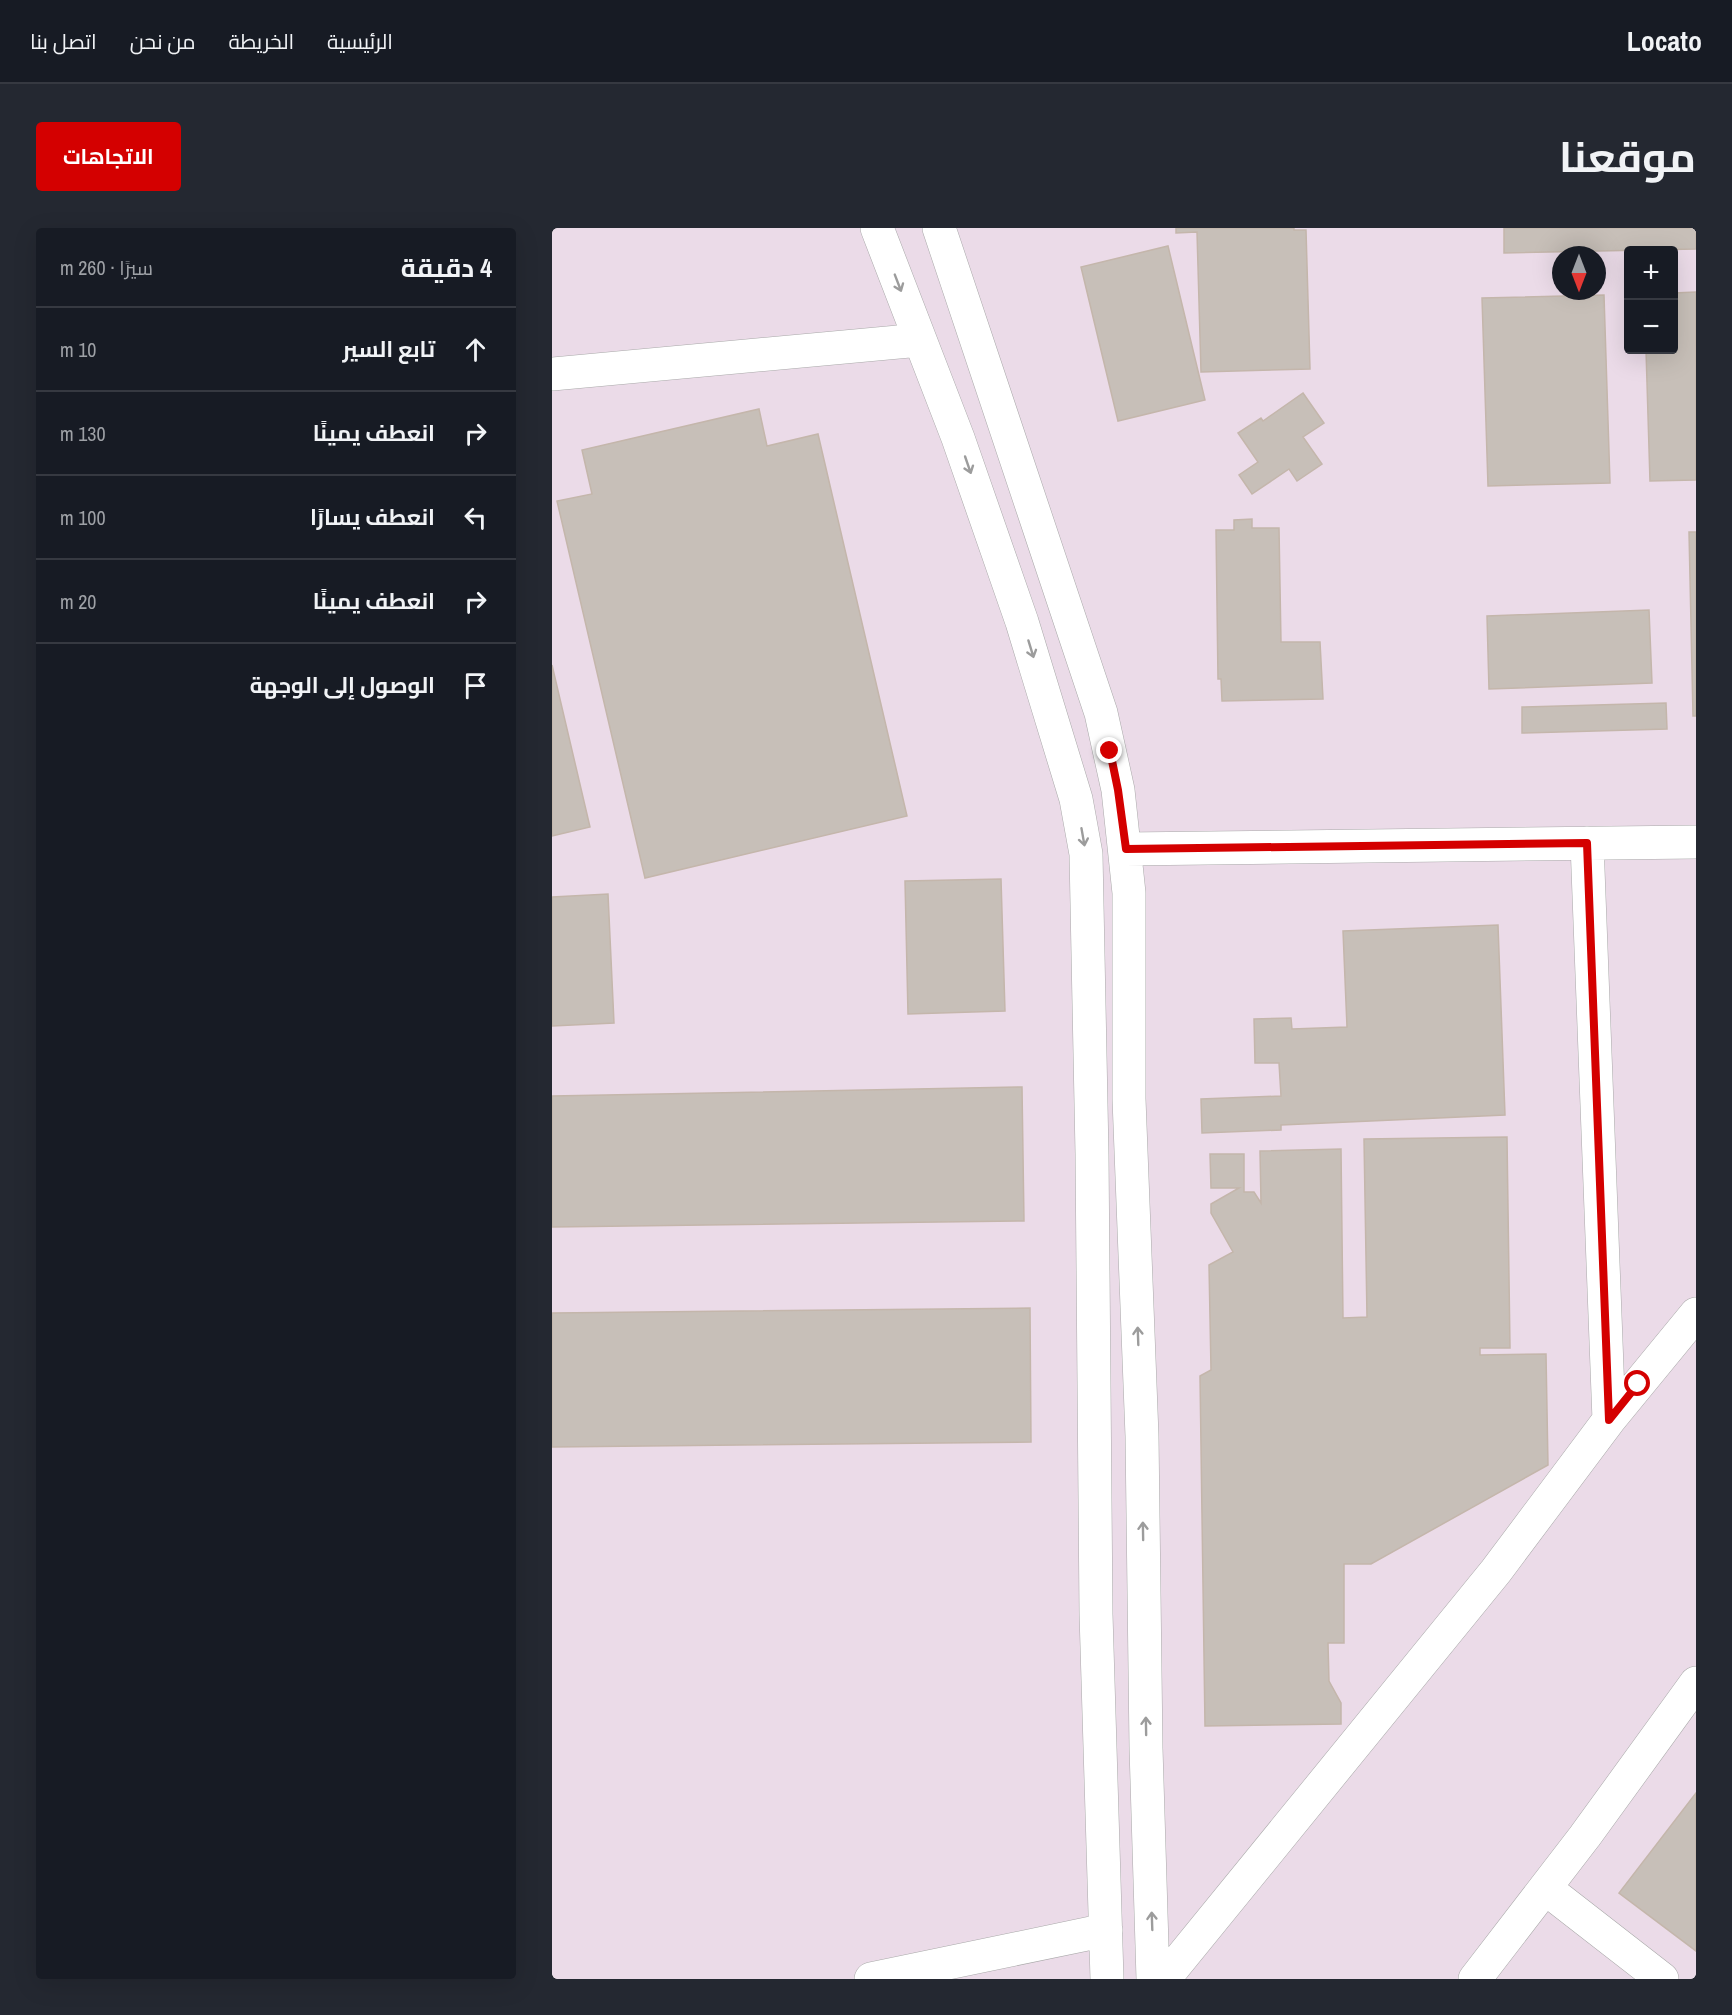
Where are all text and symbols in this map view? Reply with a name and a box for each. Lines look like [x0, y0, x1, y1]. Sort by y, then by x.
text: Locato [1627, 22, 1702, 60]
text: اتصل بنا [30, 27, 97, 56]
text: من نحن [130, 27, 196, 56]
text: الخريطة [229, 27, 294, 56]
text: الرئيسية [327, 27, 393, 56]
button: الاتجاهات [36, 122, 181, 191]
text: موقعنا [1559, 129, 1696, 185]
north arrow [1552, 246, 1606, 300]
map controls [1624, 246, 1678, 354]
button: + [1624, 246, 1678, 300]
text: 4 دقيقة [401, 250, 492, 285]
text: سيرًا · 260 m [60, 254, 153, 281]
one-way arrow [893, 273, 904, 291]
button: − [1624, 300, 1678, 354]
icon: ahead [459, 333, 492, 366]
text: تابع السير [343, 334, 435, 364]
text: 10 m [60, 336, 96, 363]
icon: right [459, 417, 492, 450]
text: انعطف يمينًا [313, 418, 435, 448]
text: 130 m [60, 420, 106, 447]
one-way arrow [963, 455, 974, 473]
icon: left [459, 501, 492, 534]
text: انعطف يسارًا [310, 502, 435, 532]
text: 100 m [60, 504, 106, 531]
icon: right [459, 585, 492, 618]
text: انعطف يمينًا [313, 586, 435, 616]
text: 20 m [60, 588, 96, 615]
one-way arrow [1026, 639, 1037, 658]
icon: arrive [459, 669, 492, 702]
text: الوصول إلى الوجهة [250, 670, 435, 700]
route end [1096, 737, 1122, 763]
one-way arrow [1077, 826, 1088, 846]
one-way arrow [1133, 1326, 1144, 1346]
route start [1624, 1370, 1650, 1396]
one-way arrow [1137, 1521, 1149, 1541]
one-way arrow [1140, 1716, 1152, 1736]
one-way arrow [1146, 1911, 1157, 1931]

